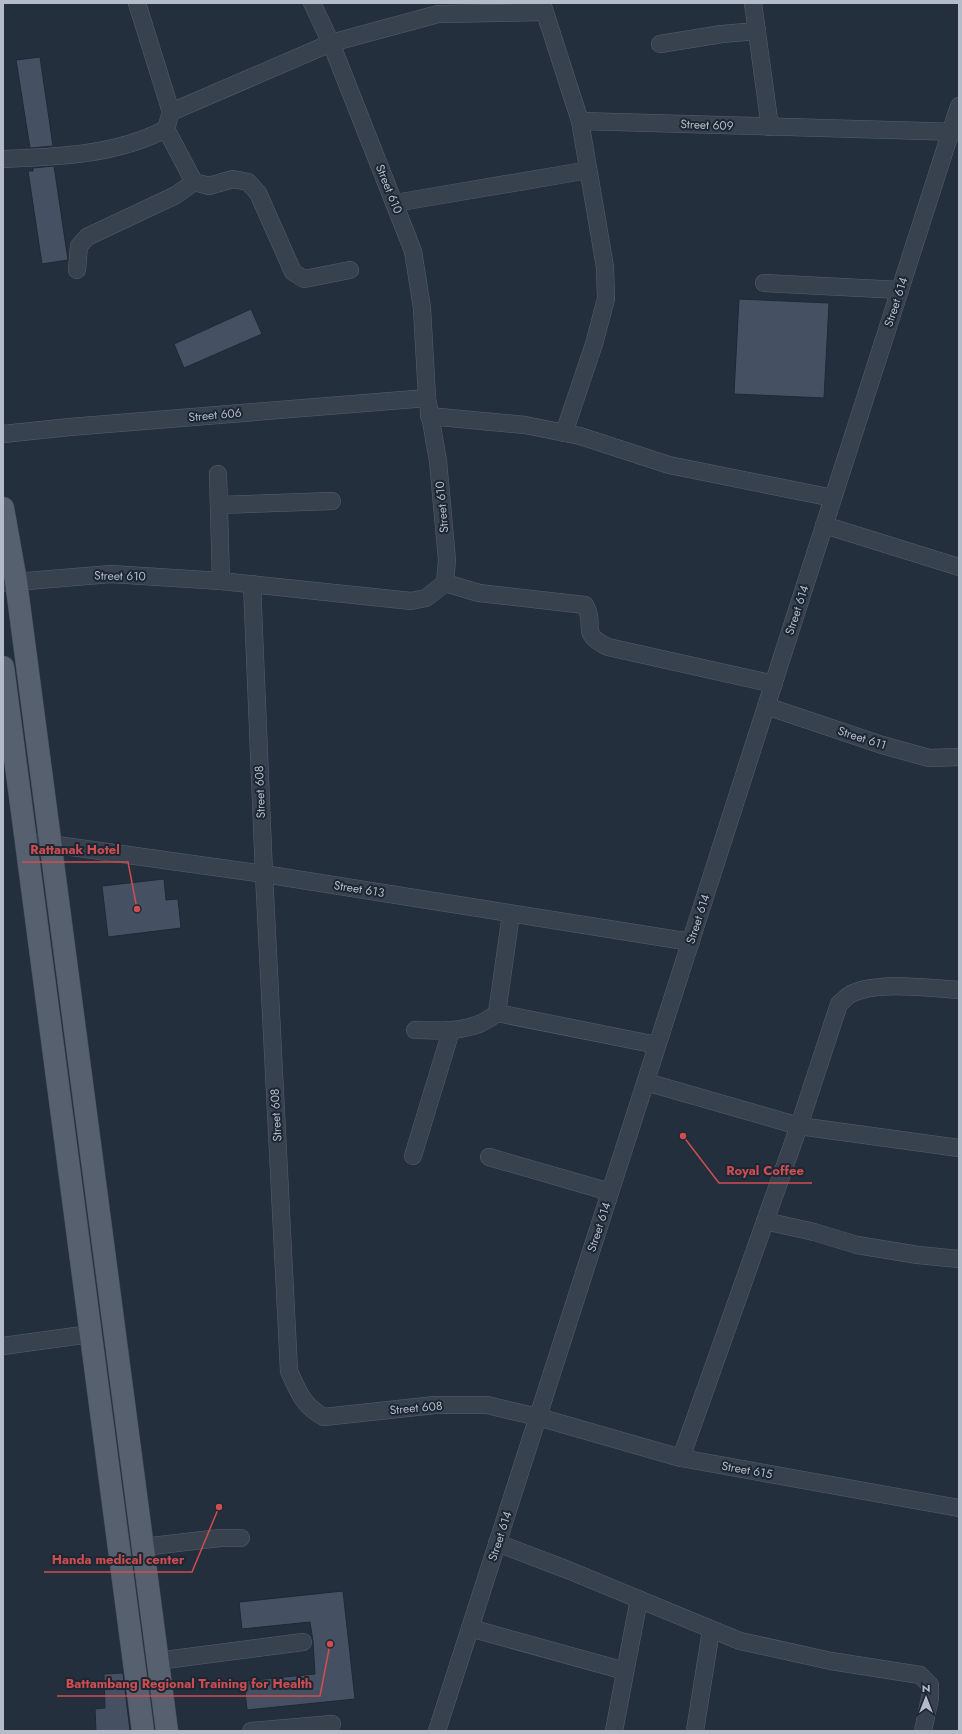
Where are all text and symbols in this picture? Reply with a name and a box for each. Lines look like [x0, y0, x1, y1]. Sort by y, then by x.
street label: Street 609 [680, 115, 734, 135]
street label: Street 610 [371, 162, 407, 216]
street label: Street 614 [879, 275, 913, 329]
street label: Street 606 [188, 404, 242, 426]
street label: Street 610 [431, 480, 453, 534]
street label: Street 610 [94, 567, 146, 585]
street label: Street 614 [780, 583, 814, 637]
street label: Street 611 [835, 722, 889, 754]
street label: Street 608 [250, 765, 270, 819]
callout: Rattanak Hotel [22, 837, 128, 862]
text: Rattanak Hotel [30, 840, 120, 859]
street label: Street 613 [332, 876, 386, 902]
street label: Street 614 [681, 892, 715, 946]
street label: Street 608 [266, 1088, 286, 1142]
callout: Royal Coffee [719, 1158, 812, 1183]
text: Royal Coffee [726, 1161, 804, 1180]
street label: Street 614 [582, 1200, 616, 1254]
street label: Street 608 [389, 1397, 443, 1419]
street label: Street 615 [720, 1457, 774, 1483]
street label: Street 614 [483, 1509, 517, 1563]
callout: Handa medical center [44, 1547, 192, 1572]
text: Handa medical center [52, 1550, 185, 1569]
callout: Battambang Regional Training for Health [57, 1671, 320, 1696]
text: Battambang Regional Training for Health [66, 1674, 312, 1693]
north arrow [906, 1678, 946, 1718]
text: N [922, 1680, 930, 1696]

